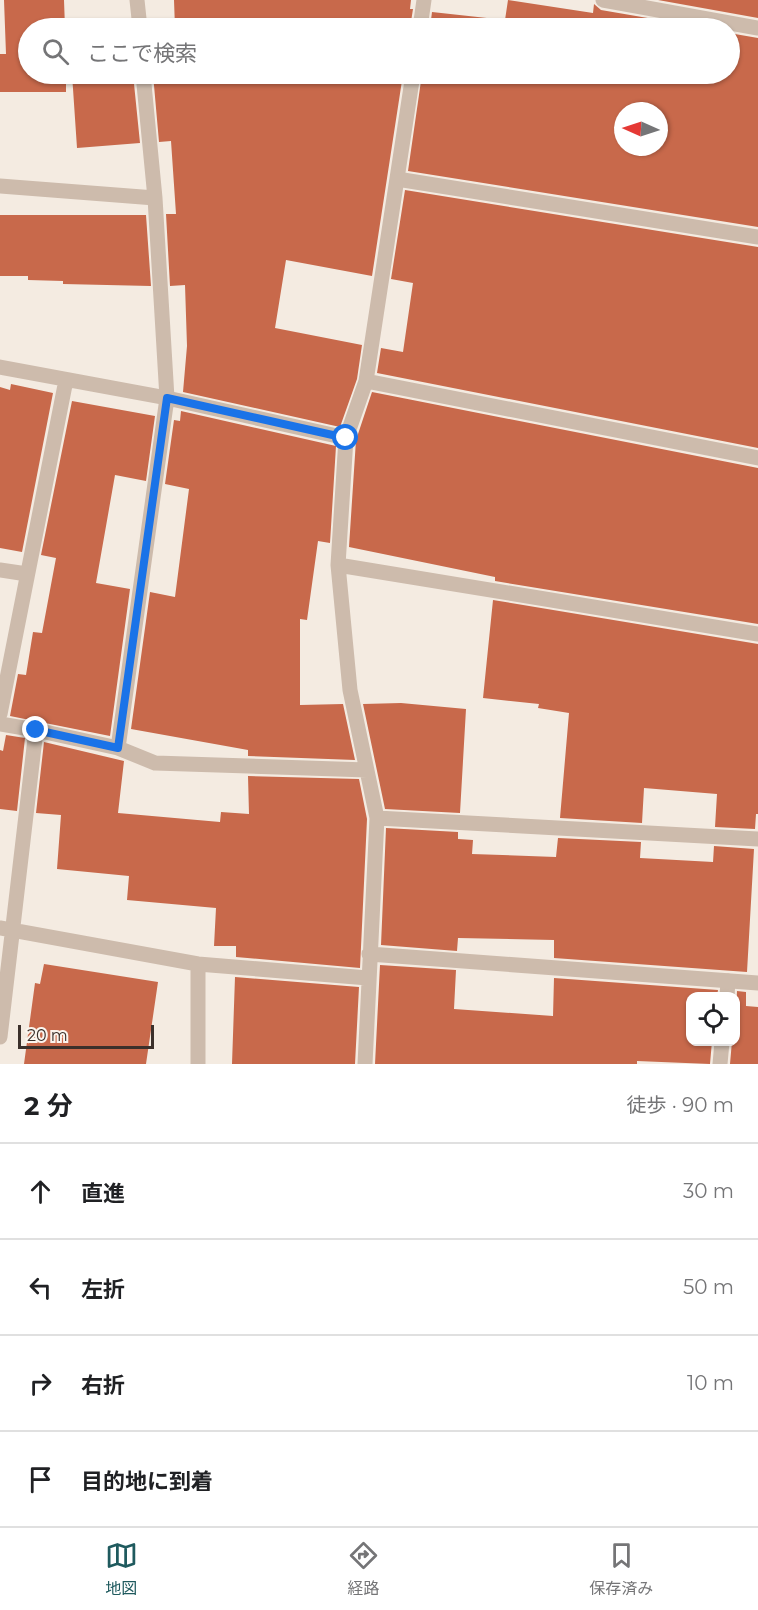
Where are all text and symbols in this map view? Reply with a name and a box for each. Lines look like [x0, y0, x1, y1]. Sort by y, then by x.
search box [18, 18, 740, 84]
icon: search [39, 35, 72, 68]
text: ここで検索 [87, 40, 197, 67]
north arrow [614, 102, 668, 156]
route start [332, 424, 358, 450]
route end [22, 716, 48, 742]
map controls [686, 992, 740, 1046]
button: locate [686, 992, 740, 1046]
scale bar [18, 1022, 154, 1050]
text: 20 m [27, 1026, 68, 1045]
text: 2 分 [24, 1090, 73, 1122]
text: 徒歩 · 90 m [627, 1093, 734, 1117]
icon: ahead [24, 1175, 57, 1208]
text: 30 m [683, 1179, 734, 1203]
text: 直進 [81, 1180, 125, 1207]
icon: left [24, 1271, 57, 1304]
text: 50 m [683, 1275, 734, 1299]
text: 左折 [81, 1276, 125, 1303]
icon: right [24, 1367, 57, 1400]
text: 10 m [687, 1371, 734, 1395]
text: 右折 [81, 1372, 125, 1399]
icon: arrive [24, 1463, 57, 1496]
text: 目的地に到着 [81, 1468, 213, 1495]
tab: 地図 [105, 1539, 138, 1599]
tab: 経路 [347, 1539, 380, 1599]
tab: 保存済み [589, 1539, 653, 1599]

